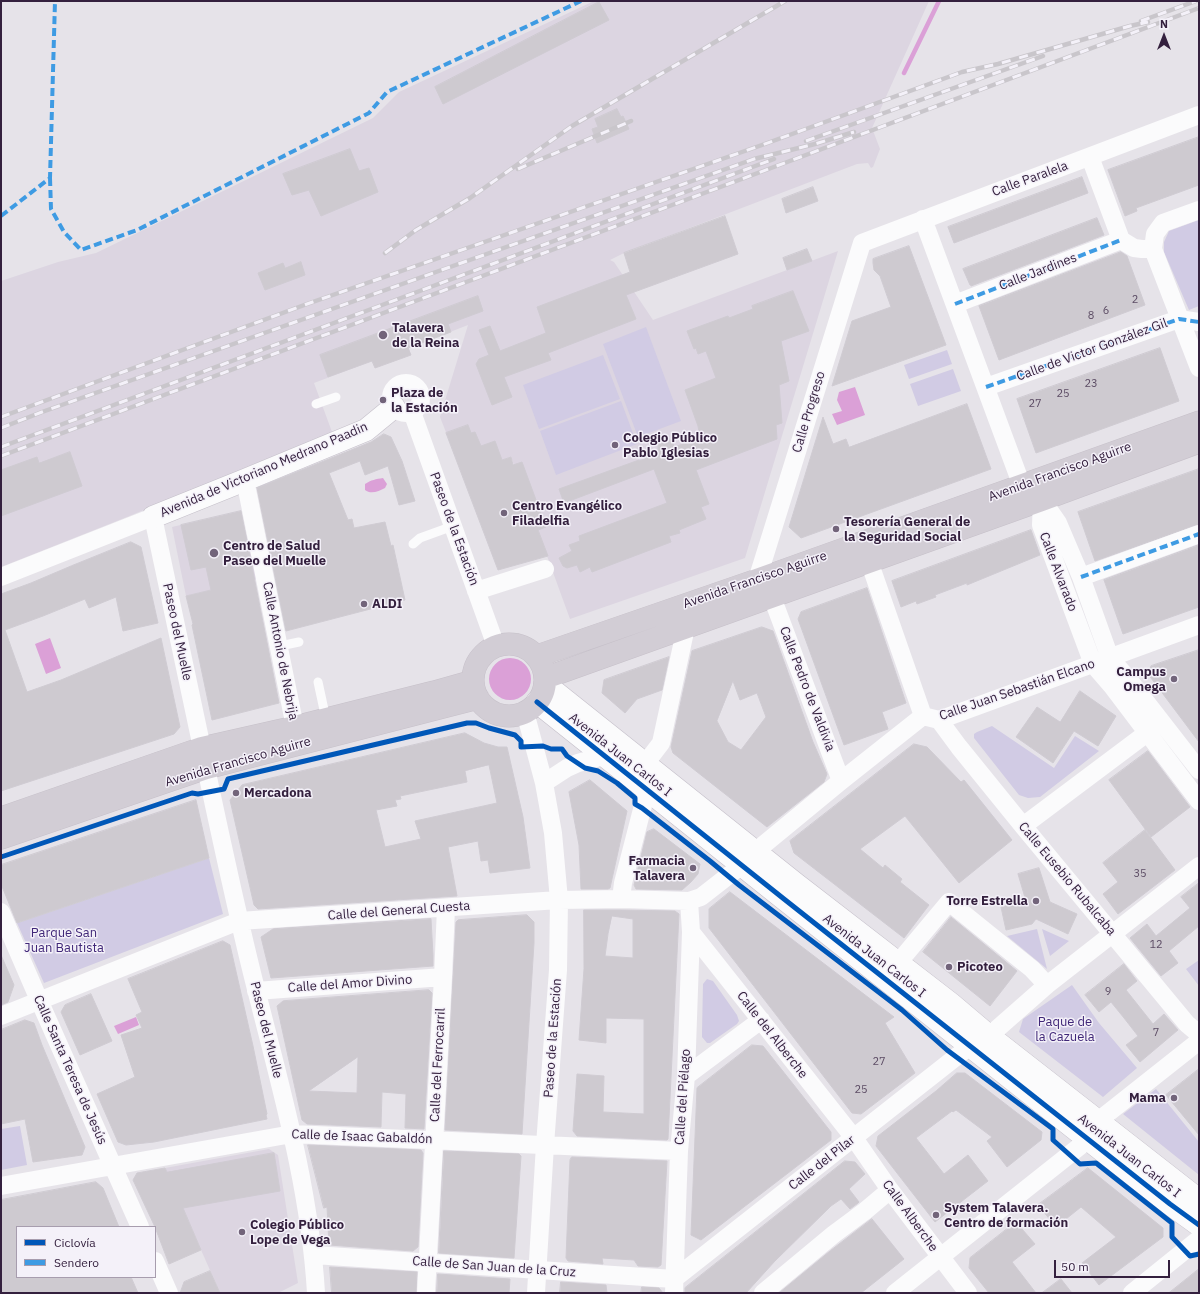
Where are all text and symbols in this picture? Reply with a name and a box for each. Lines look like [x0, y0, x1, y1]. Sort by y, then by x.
north arrow [1144, 16, 1184, 56]
text: N [1160, 17, 1168, 31]
street label: Calle Paralela [990, 158, 1070, 200]
street label: Calle Jardines [997, 250, 1079, 294]
house number: 2 [1132, 293, 1138, 307]
house number: 6 [1103, 304, 1109, 318]
house number: 8 [1088, 309, 1094, 323]
street label: Calle de Victor González Gil [1014, 315, 1170, 385]
place label: Talavera de la Reina [392, 320, 459, 351]
marker: Talavera de la Reina [377, 329, 389, 341]
street label: Calle Progreso [789, 369, 829, 455]
house number: 23 [1084, 377, 1098, 391]
place label: Plaza de la Estación [391, 385, 458, 416]
house number: 25 [1056, 387, 1070, 401]
marker: Plaza de la Estación [378, 395, 388, 405]
house number: 27 [1028, 397, 1042, 411]
street label: Avenida de Victoriano Medrano Paadin [158, 419, 370, 521]
place label: Colegio Público Pablo Iglesias [623, 430, 717, 461]
street label: Avenida Francisco Aguirre [986, 439, 1134, 505]
marker: Colegio Público Pablo Iglesias [610, 440, 620, 450]
street label: Paseo de la Estación [426, 470, 482, 588]
place label: Centro Evangélico Filadelfia [512, 498, 622, 529]
marker: Centro Evangélico Filadelfia [499, 508, 509, 518]
place label: Tesorería General de la Seguridad Social [844, 514, 970, 545]
marker: Tesorería General de la Seguridad Social [831, 524, 841, 534]
street label: Calle Alvarado [1036, 530, 1080, 614]
place label: Centro de Salud Paseo del Muelle [223, 538, 326, 569]
marker: Centro de Salud Paseo del Muelle [208, 547, 220, 559]
street label: Avenida Francisco Aguirre [681, 548, 829, 612]
street label: Calle Antonio de Nebrija [259, 581, 301, 721]
street label: Paseo del Muelle [159, 582, 195, 682]
place label: ALDI [372, 596, 402, 612]
marker: ALDI [359, 599, 369, 609]
street label: Calle Pedro de Valdivia [776, 624, 838, 754]
street label: Calle Juan Sebastián Elcano [937, 656, 1097, 724]
place label: Campus Omega [1116, 664, 1166, 695]
marker: Campus Omega [1169, 674, 1179, 684]
street label: Avenida Juan Carlos I [565, 710, 675, 800]
street label: Avenida Francisco Aguirre [163, 734, 313, 790]
place label: Mercadona [244, 785, 312, 801]
marker: Mercadona [231, 788, 241, 798]
street label: Calle Eusebio Rubalcaba [1015, 819, 1119, 939]
place label: Farmacia Talavera [628, 853, 685, 884]
marker: Farmacia Talavera [688, 863, 698, 873]
house number: 35 [1133, 867, 1147, 881]
place label: Torre Estrella [946, 893, 1028, 909]
marker: Torre Estrella [1031, 896, 1041, 906]
street label: Calle del General Cuesta [327, 898, 471, 924]
street label: Avenida Juan Carlos I [819, 911, 929, 1001]
park label: Parque San Juan Bautista [24, 925, 104, 956]
house number: 12 [1149, 938, 1163, 952]
place label: Picoteo [957, 959, 1003, 975]
marker: Picoteo [944, 962, 954, 972]
street label: Calle del Amor Divino [287, 972, 413, 996]
street label: Paseo de la Estación [541, 978, 565, 1098]
street label: Paseo del Muelle [246, 980, 286, 1080]
house number: 9 [1105, 985, 1111, 999]
street label: Calle del Alberche [733, 989, 811, 1081]
street label: Calle Santa Teresa de Jesús [30, 993, 110, 1147]
street label: Calle del Ferrocarril [427, 1008, 449, 1122]
park label: Paque de la Cazuela [1035, 1014, 1095, 1045]
house number: 7 [1153, 1026, 1159, 1040]
street label: Calle del Piélago [672, 1048, 694, 1146]
house number: 27 [872, 1055, 886, 1069]
house number: 25 [854, 1083, 868, 1097]
place label: Mama [1129, 1090, 1166, 1106]
marker: Mama [1169, 1093, 1179, 1103]
street label: Avenida Juan Carlos I [1074, 1111, 1184, 1201]
street label: Calle de Isaac Gabaldón [291, 1127, 433, 1147]
street label: Calle del Pilar [786, 1132, 858, 1194]
street label: Calle Alberche [879, 1177, 941, 1255]
place label: System Talavera. Centro de formación [944, 1200, 1068, 1231]
marker: System Talavera. Centro de formación [931, 1210, 941, 1220]
place label: Colegio Público Lope de Vega [250, 1217, 344, 1248]
legend [16, 1226, 156, 1278]
marker: Colegio Público Lope de Vega [237, 1227, 247, 1237]
text: Ciclovía [54, 1235, 96, 1250]
scale bar [1056, 1252, 1172, 1278]
street label: Calle de San Juan de la Cruz [412, 1254, 576, 1280]
text: Sendero [54, 1255, 99, 1270]
text: 50 m [1061, 1259, 1089, 1274]

